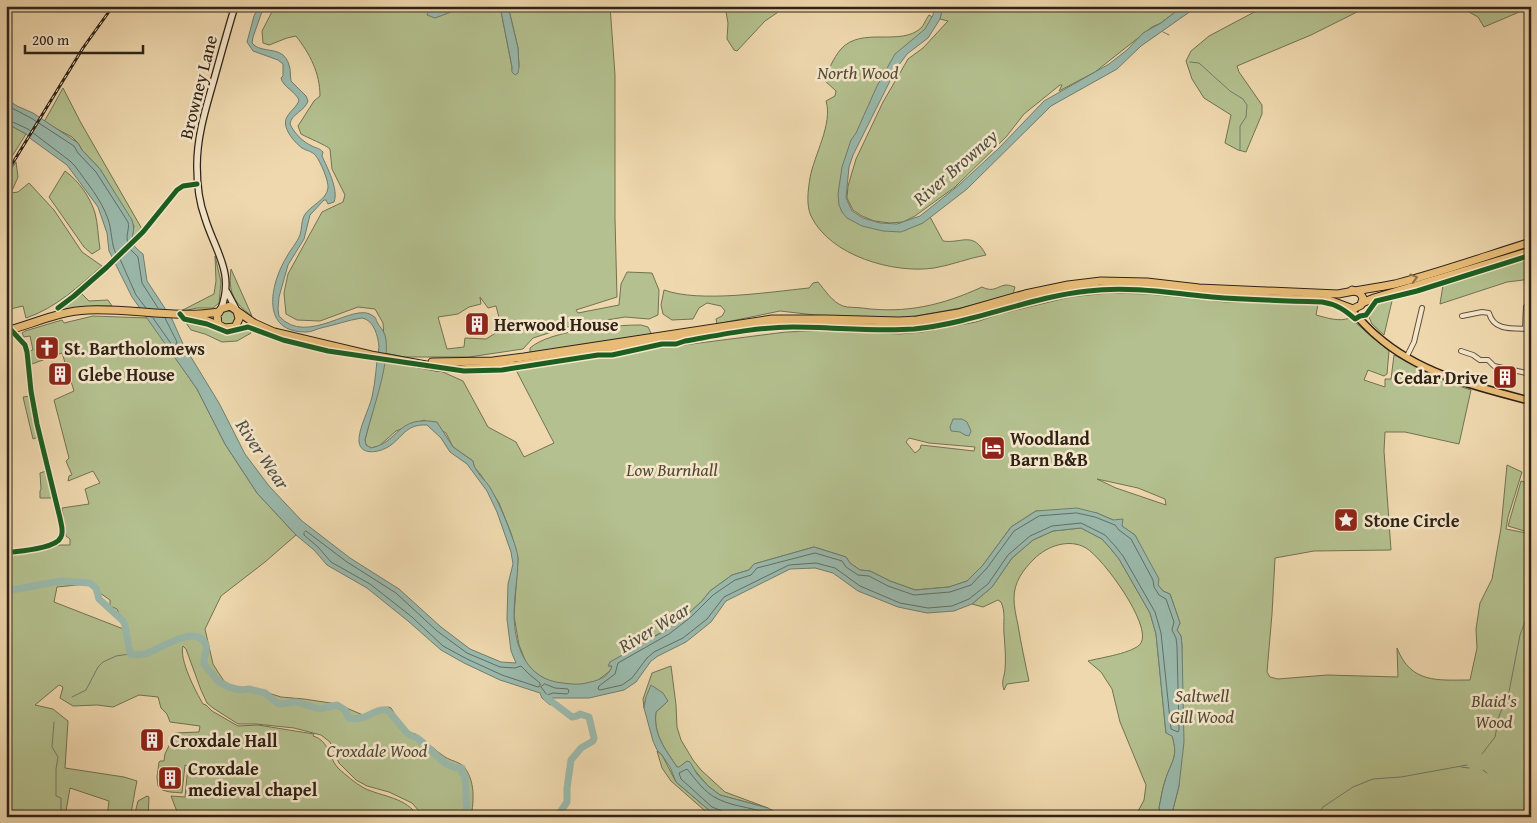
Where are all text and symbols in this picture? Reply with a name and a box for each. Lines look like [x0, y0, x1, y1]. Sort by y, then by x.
scale bar [25, 22, 142, 54]
text: 200 m [32, 29, 70, 50]
street label: Browney Lane [172, 32, 224, 142]
park label: North Wood [816, 59, 899, 86]
water label: River Browney [906, 122, 1004, 213]
one-way arrow [1409, 274, 1417, 284]
building icon: Herwood House [464, 311, 490, 337]
place label: Herwood House [494, 311, 619, 338]
church icon: St. Bartholomews [34, 335, 60, 361]
place label: St. Bartholomews [64, 335, 205, 362]
building icon: Glebe House [47, 361, 73, 387]
place label: Glebe House [78, 361, 175, 388]
place label: Cedar Drive [1394, 364, 1488, 391]
building icon: Cedar Drive [1492, 364, 1518, 390]
water label: River Wear [229, 412, 297, 496]
place label: Woodland Barn B&B [1010, 425, 1091, 473]
hotel icon: Woodland Barn B&B [980, 435, 1006, 461]
park label: Low Burnhall [625, 456, 718, 483]
place icon: Stone Circle [1333, 507, 1359, 533]
place label: Stone Circle [1364, 507, 1460, 534]
water label: River Wear [612, 594, 696, 660]
park label: Saltwell Gill Wood [1170, 682, 1234, 730]
park label: Blaid's Wood [1470, 687, 1517, 735]
building icon: Croxdale Hall [139, 727, 165, 753]
place label: Croxdale Hall [170, 727, 278, 754]
park label: Croxdale Wood [327, 737, 428, 764]
place label: Croxdale medieval chapel [188, 755, 318, 803]
building icon: Croxdale medieval chapel [157, 765, 183, 791]

